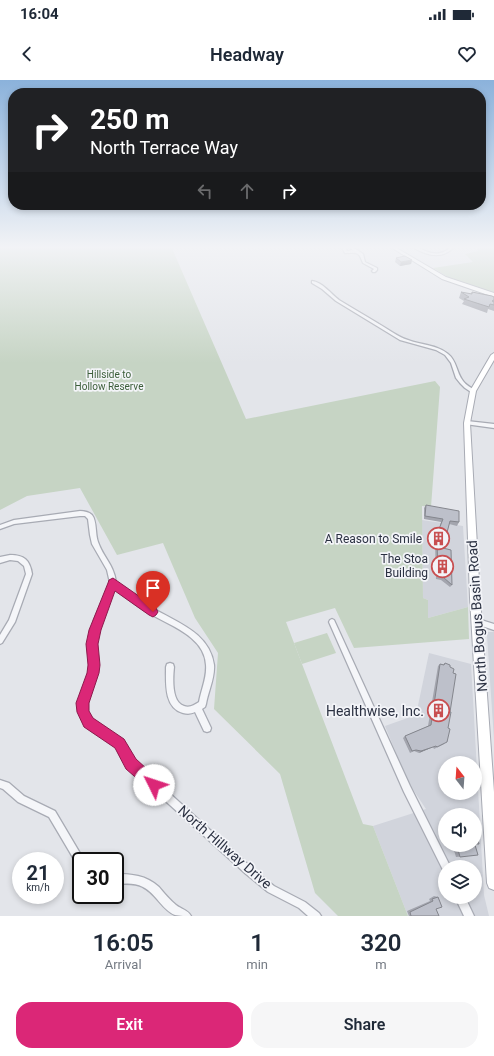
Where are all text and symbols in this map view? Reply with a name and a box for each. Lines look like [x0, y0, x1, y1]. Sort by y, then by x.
text: 16:04 [20, 5, 59, 23]
icon: back [16, 43, 38, 65]
icon: heart [456, 43, 478, 65]
text: Headway [210, 44, 284, 65]
text: 250 m [90, 103, 169, 136]
icon: right [24, 104, 76, 156]
text: North Terrace Way [90, 137, 238, 158]
icon: left [194, 180, 216, 202]
icon: ahead [236, 180, 258, 202]
icon: right [278, 180, 300, 202]
park label: Hillside to Hollow Reserve [75, 369, 143, 392]
building icon: A Reason to Smile [425, 526, 451, 552]
place label: A Reason to Smile [325, 532, 422, 546]
street label: North Bogus Basin Road [464, 540, 490, 692]
place label: The Stoa Building [381, 552, 428, 580]
building icon: The Stoa Building [430, 553, 456, 579]
pin [136, 571, 170, 612]
icon: arrive [142, 577, 164, 599]
building icon: Healthwise, Inc. [426, 698, 452, 724]
place label: Healthwise, Inc. [326, 703, 424, 719]
north arrow [438, 756, 482, 800]
map controls [438, 756, 482, 904]
position arrow [133, 764, 175, 806]
street label: North Hillway Drive [175, 802, 275, 892]
button: sound [438, 808, 482, 852]
speed limit sign: 30 [72, 852, 124, 904]
button: layers [438, 860, 482, 904]
text: 21 [27, 861, 49, 885]
text: km/h [26, 882, 50, 893]
text: 16:05 [92, 929, 154, 957]
text: 1 [250, 929, 264, 957]
text: 320 [360, 929, 402, 957]
text: Arrival [105, 957, 142, 972]
text: min [246, 957, 268, 972]
text: m [375, 957, 387, 972]
button: Exit [16, 1002, 243, 1048]
button: Share [251, 1002, 478, 1048]

